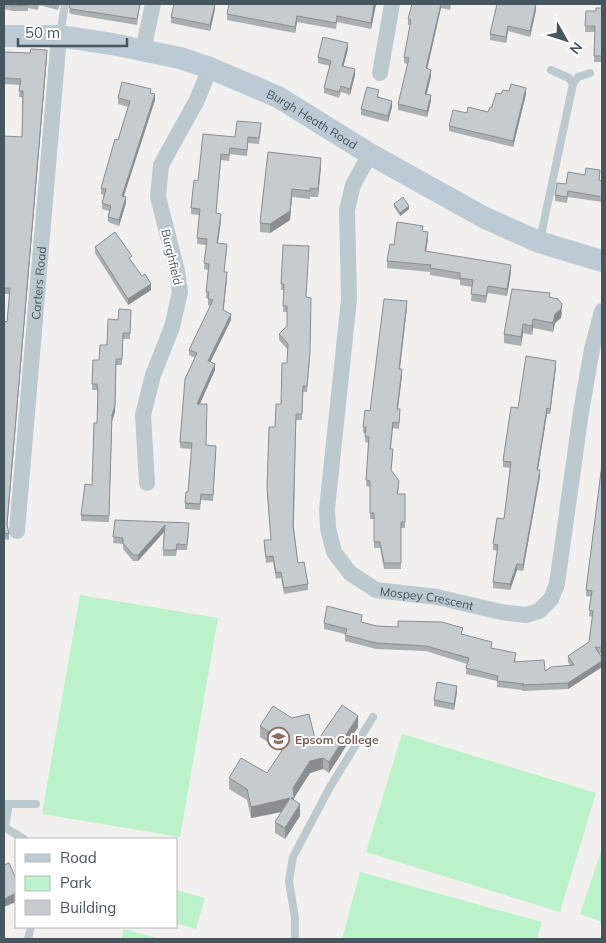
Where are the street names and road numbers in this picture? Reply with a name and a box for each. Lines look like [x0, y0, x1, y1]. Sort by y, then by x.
street label: Burgh Heath Road [265, 86, 360, 152]
street label: Burghfield [158, 227, 186, 287]
street label: Carters Road [27, 246, 49, 320]
street label: Mospey Crescent [379, 583, 475, 613]

